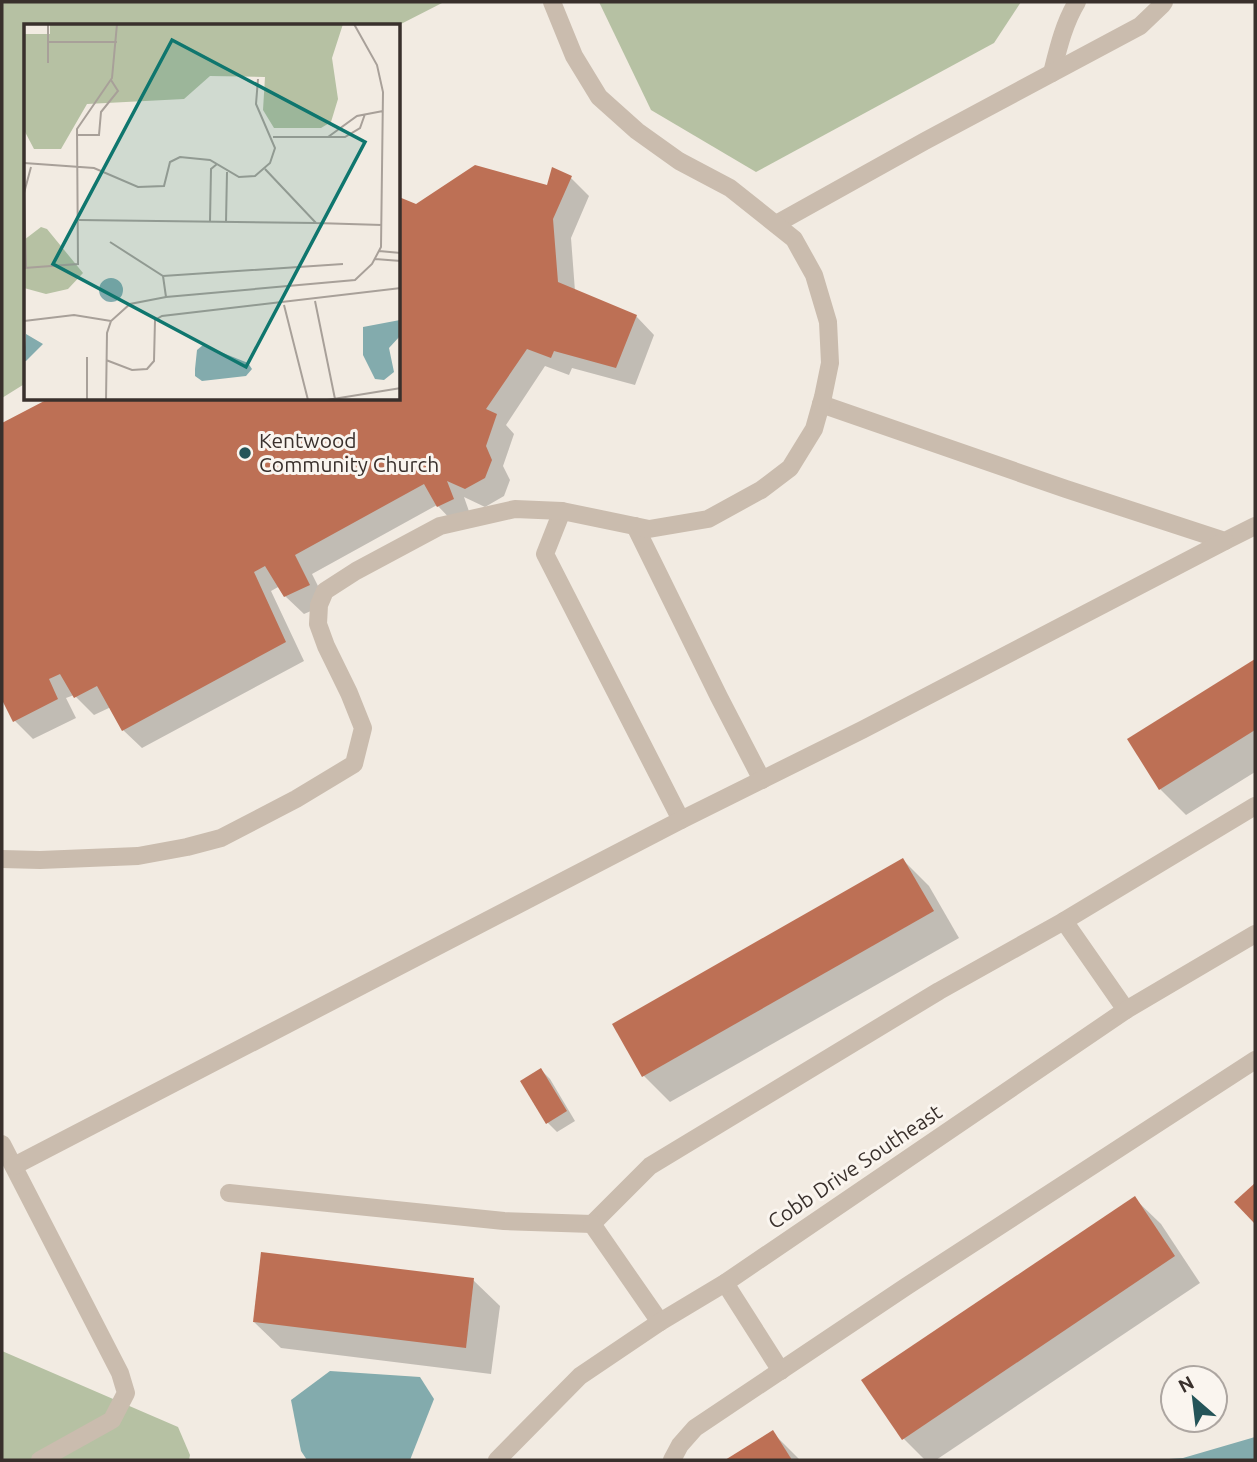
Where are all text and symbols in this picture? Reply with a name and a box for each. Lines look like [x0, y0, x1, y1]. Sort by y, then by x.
inset map [24, 24, 401, 401]
place label: Kentwood Community Church [259, 428, 439, 476]
marker: Kentwood Community Church [237, 445, 253, 461]
street label: Cobb Drive Southeast [763, 1099, 946, 1233]
north arrow [1159, 1364, 1229, 1434]
text: N [1175, 1371, 1197, 1397]

